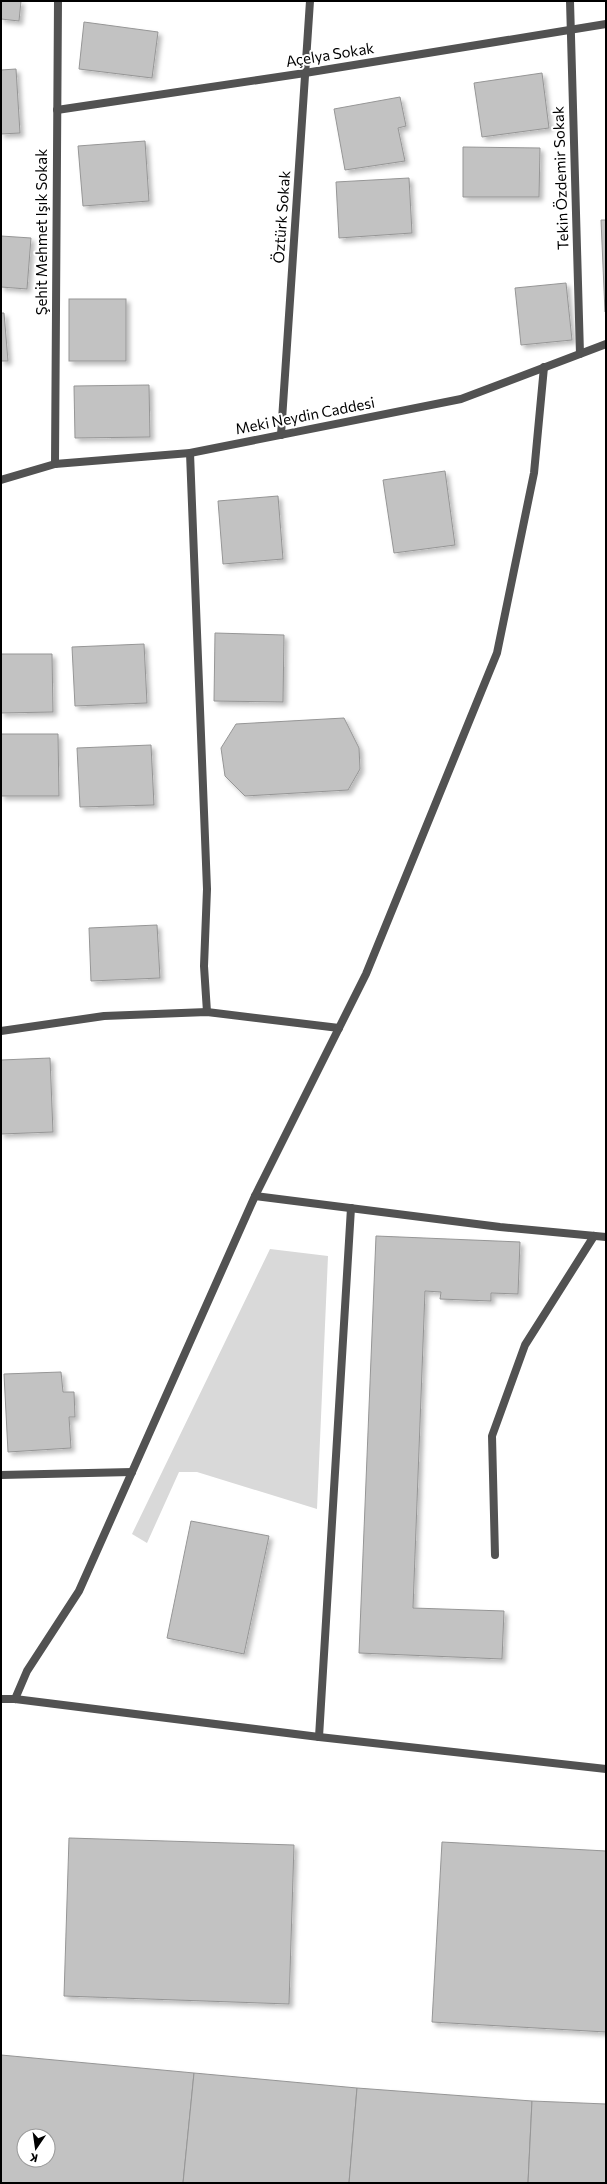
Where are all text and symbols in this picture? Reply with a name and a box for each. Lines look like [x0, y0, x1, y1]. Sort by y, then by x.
street label: Açelya Sokak [284, 38, 375, 70]
street label: Tekin Özdemir Sokak [548, 106, 572, 250]
street label: Şehit Mehmet Işık Sokak [32, 149, 50, 315]
street label: Öztürk Sokak [269, 170, 293, 264]
street label: Meki Neydin Caddesi [234, 393, 376, 437]
north arrow [16, 2128, 56, 2168]
text: K [28, 2151, 39, 2165]

